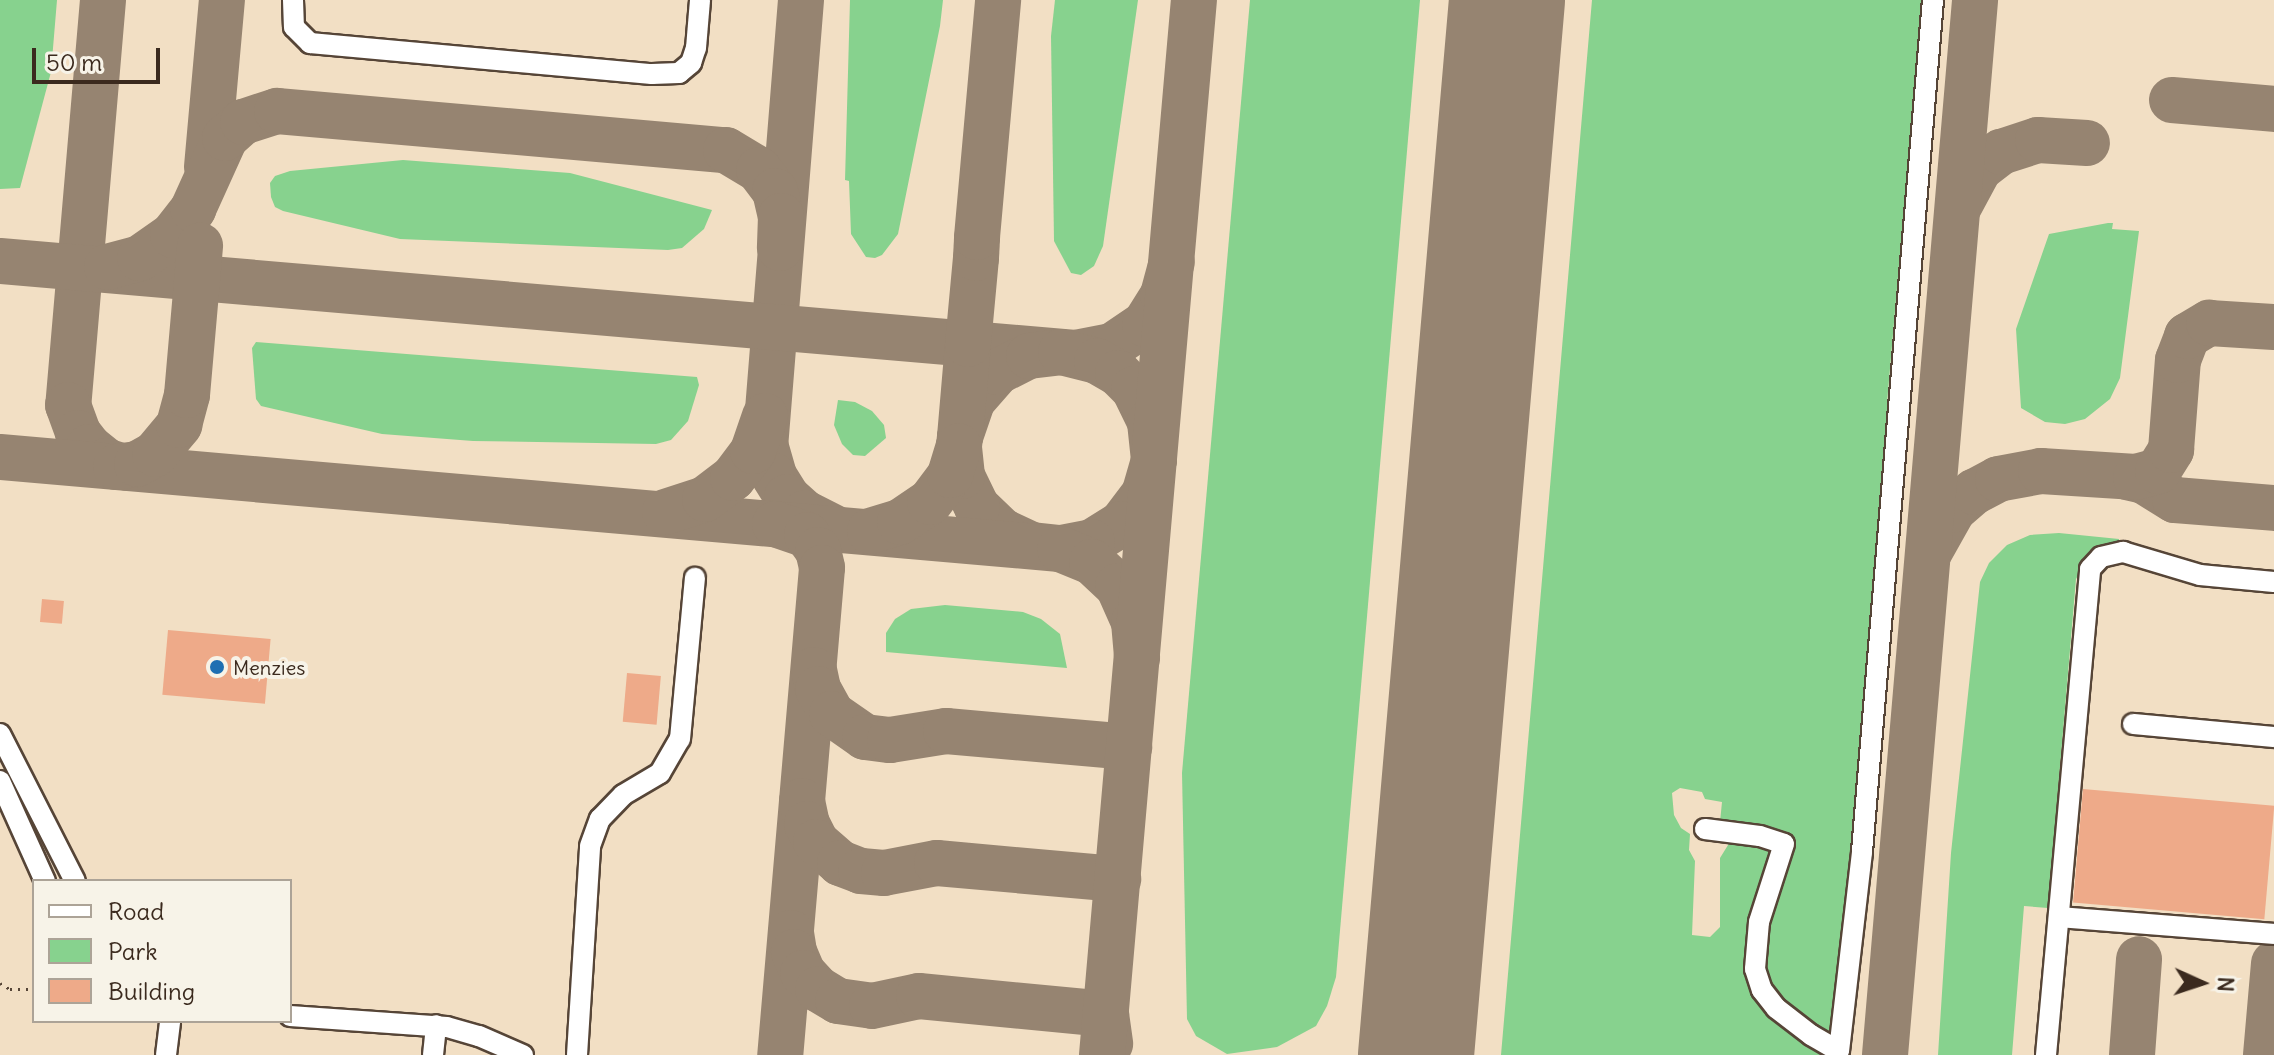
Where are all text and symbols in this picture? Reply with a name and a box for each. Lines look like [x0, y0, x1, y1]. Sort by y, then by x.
scale bar [36, 32, 164, 82]
text: 50 m [46, 47, 102, 77]
place label: Menzies [233, 655, 305, 679]
marker: Menzies [208, 658, 226, 676]
legend [32, 879, 292, 1023]
text: Road [108, 896, 164, 926]
text: Park [108, 936, 158, 966]
north arrow [2162, 943, 2242, 1023]
text: Building [108, 976, 195, 1006]
text: N [2212, 976, 2240, 993]

